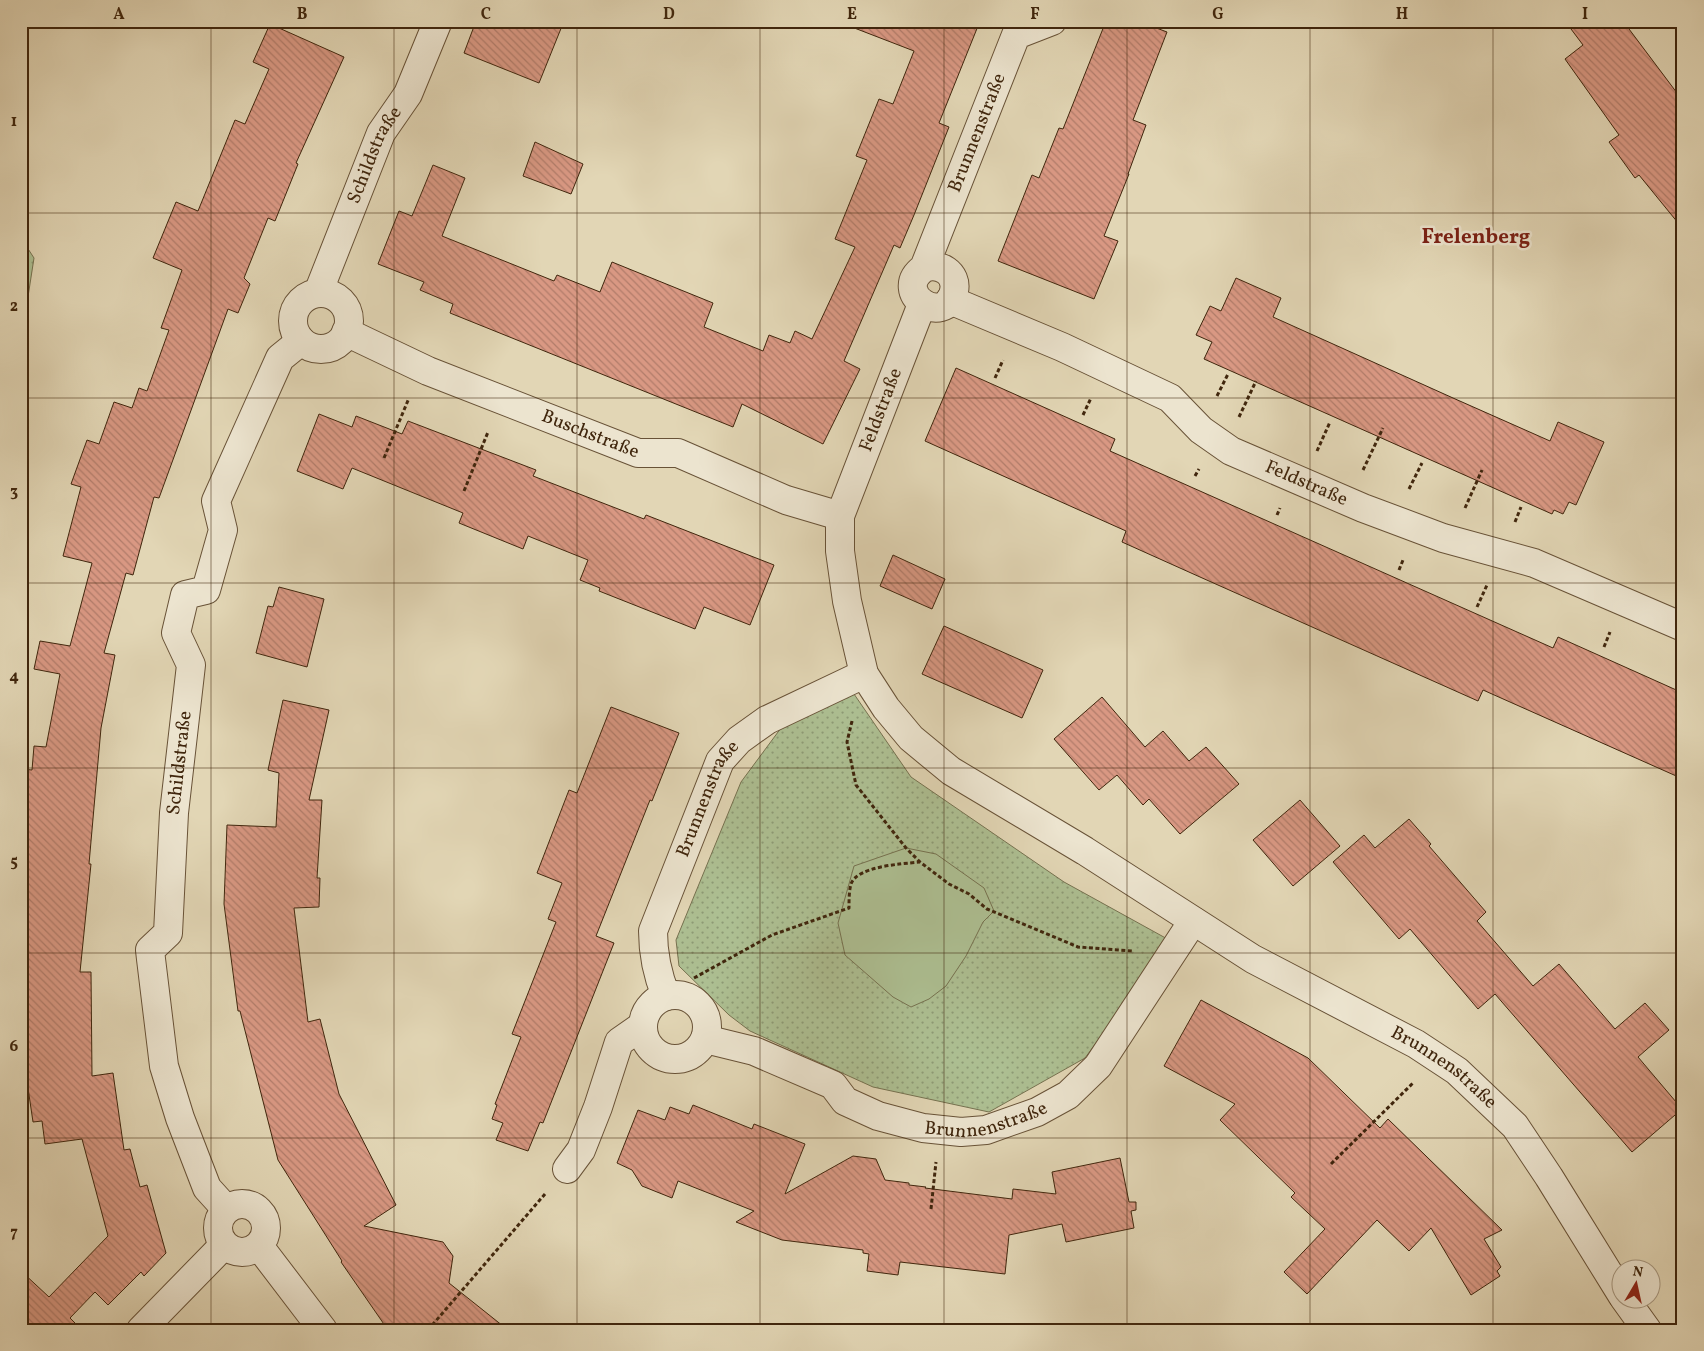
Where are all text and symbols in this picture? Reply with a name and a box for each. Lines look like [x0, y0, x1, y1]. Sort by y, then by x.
text: A [113, 4, 125, 26]
text: B [297, 4, 308, 26]
text: C [481, 4, 491, 26]
text: D [663, 4, 675, 26]
text: E [847, 4, 857, 26]
text: F [1030, 4, 1040, 26]
text: G [1212, 4, 1224, 26]
text: H [1396, 4, 1408, 26]
text: I [1582, 4, 1588, 26]
street label: Brunnenstraße [942, 69, 1013, 196]
street label: Schildstraße [341, 101, 408, 208]
text: 1 [11, 111, 17, 133]
district label: Frelenberg [1422, 223, 1530, 252]
text: 2 [10, 296, 18, 318]
street label: Feldstraße [853, 364, 909, 456]
street label: Buschstraße [538, 404, 643, 465]
street label: Feldstraße [1261, 454, 1352, 513]
text: 3 [10, 481, 18, 503]
text: 4 [9, 666, 19, 688]
street label: Schildstraße [161, 709, 199, 816]
street label: Brunnenstraße [670, 735, 746, 861]
text: 5 [10, 851, 18, 873]
street label: Brunnenstraße [1386, 1020, 1502, 1115]
text: 6 [10, 1036, 19, 1058]
street label: Brunnenstraße [923, 1096, 1052, 1145]
text: 7 [10, 1222, 18, 1244]
north arrow [1612, 1258, 1662, 1308]
text: N [1631, 1262, 1644, 1283]

